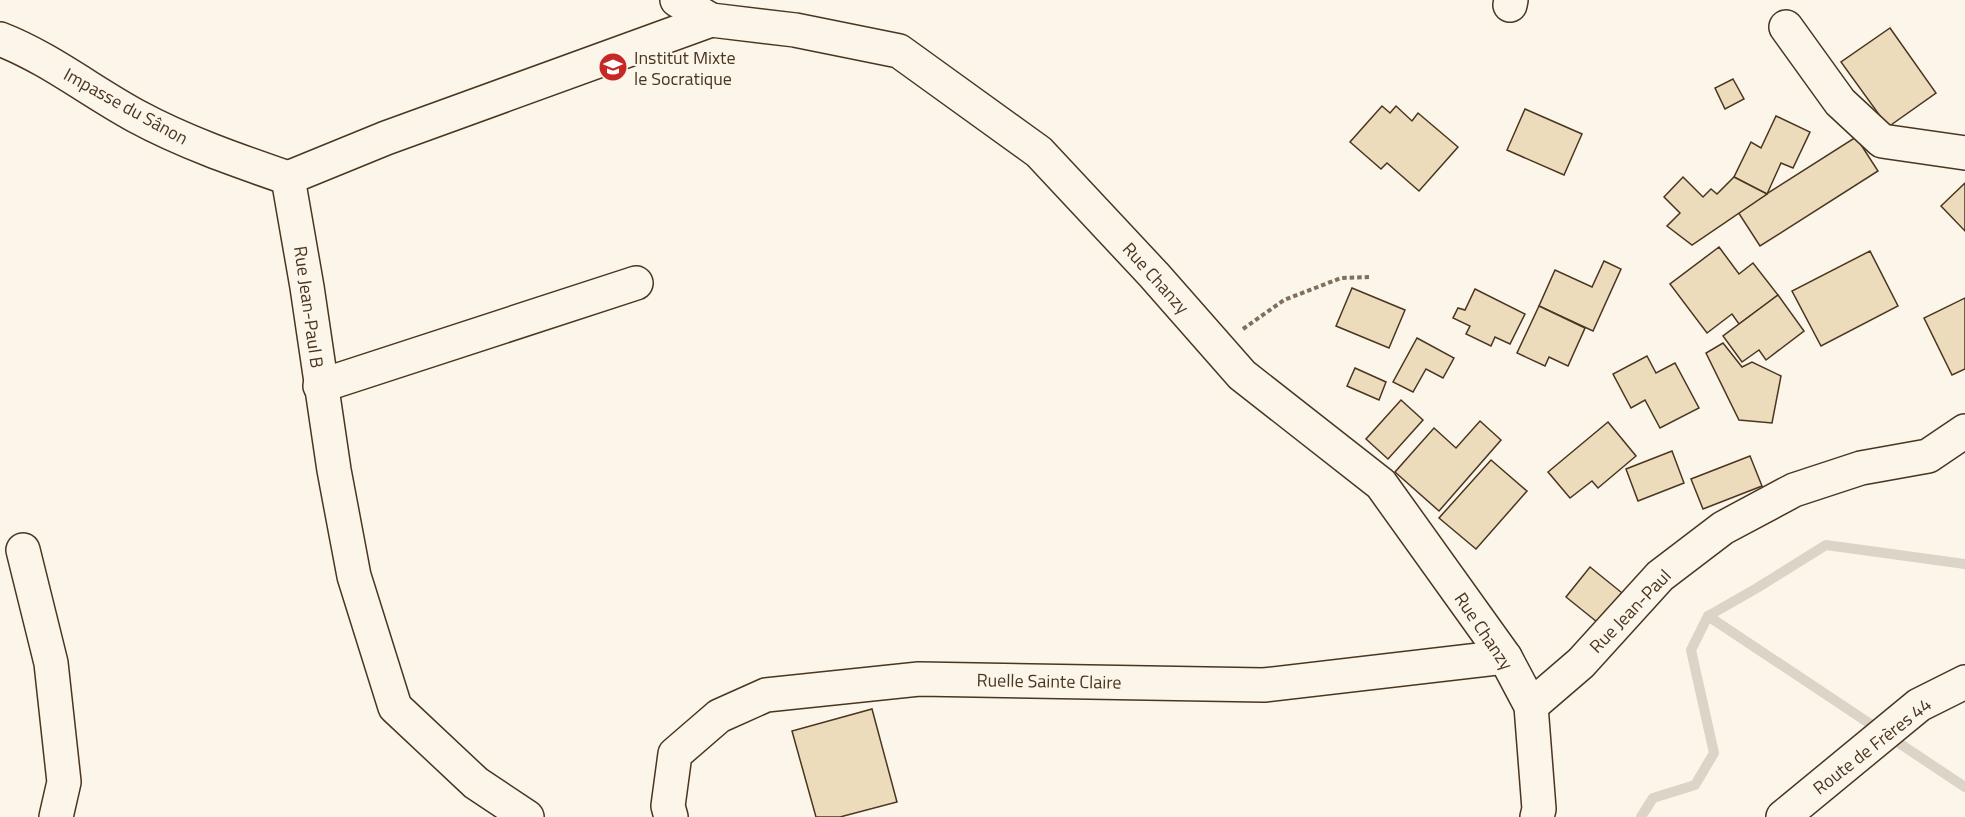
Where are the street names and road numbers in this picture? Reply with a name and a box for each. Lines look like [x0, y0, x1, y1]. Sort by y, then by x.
street label: Impasse du Sânon [59, 61, 193, 151]
street label: Rue Chanzy [1116, 236, 1196, 320]
street label: Rue Jean-Paul B [287, 244, 331, 370]
street label: Rue Jean-Paul [1583, 563, 1677, 659]
street label: Rue Chanzy [1448, 587, 1520, 676]
street label: Ruelle Sainte Claire [976, 666, 1122, 696]
street label: Route de Frères 44 [1807, 691, 1937, 801]

